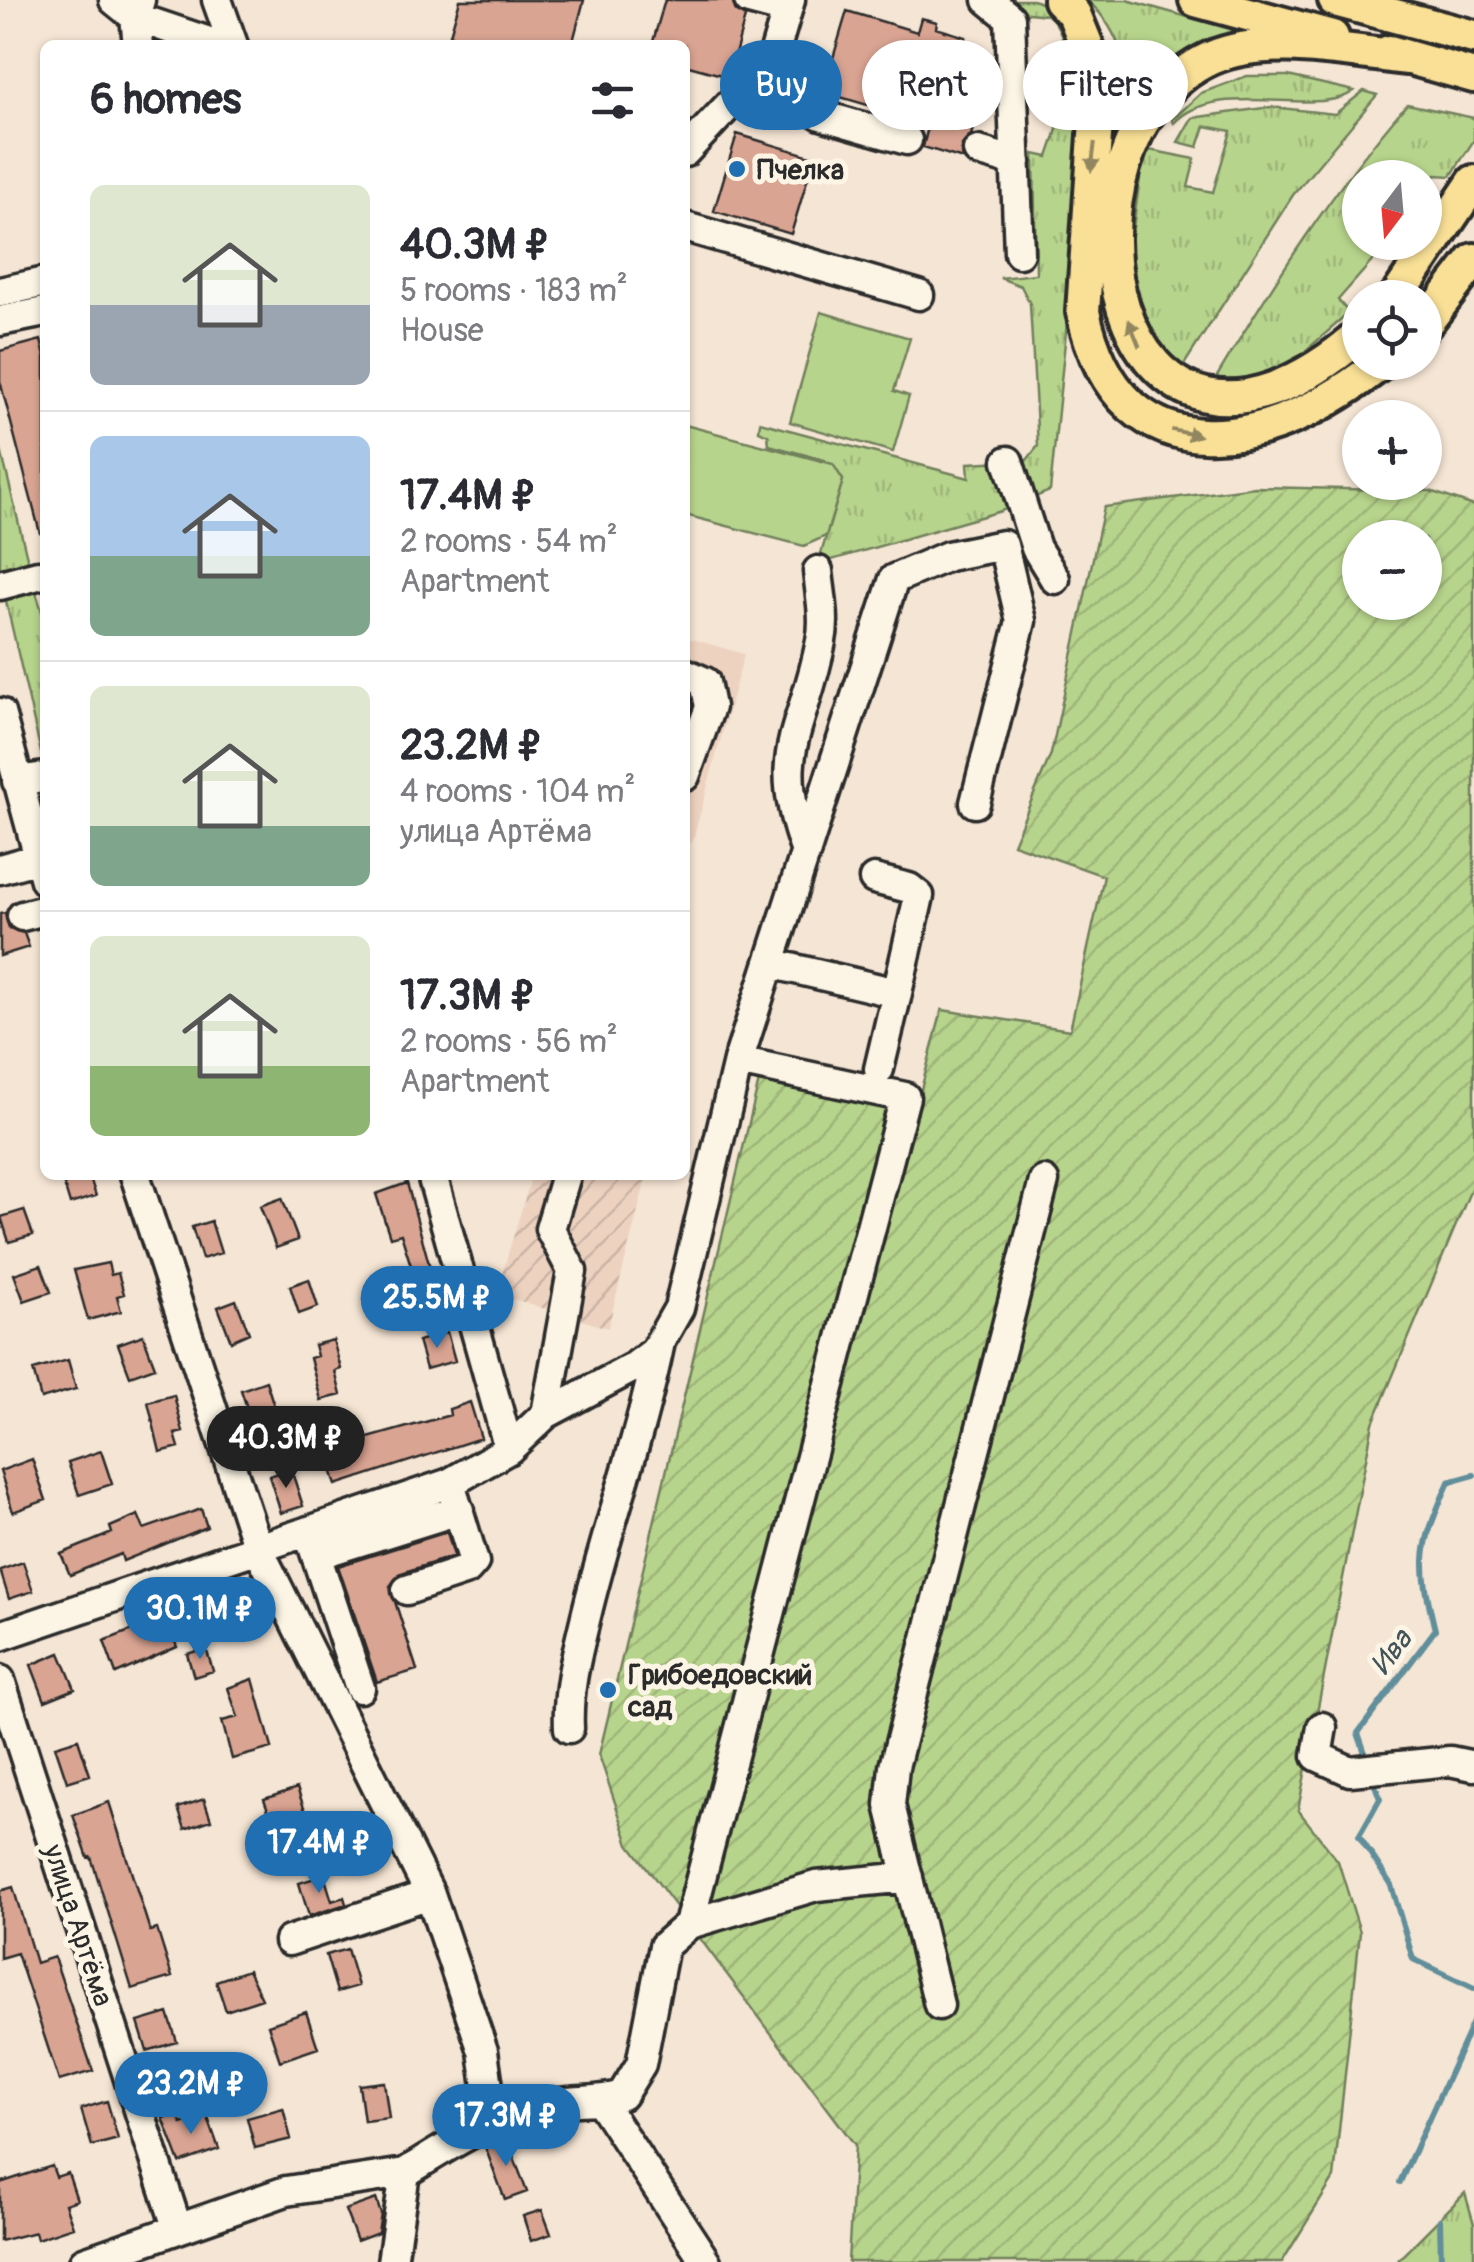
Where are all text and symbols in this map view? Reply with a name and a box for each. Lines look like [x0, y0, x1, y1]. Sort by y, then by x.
chip: Buy [720, 40, 842, 130]
chip: Rent [862, 40, 1003, 130]
chip: Filters [1023, 40, 1188, 130]
icon: filters [585, 73, 640, 128]
text: 6 homes [90, 74, 241, 126]
one-way arrow [1085, 141, 1101, 173]
place label: Пчелка [757, 153, 844, 188]
marker: Пчелка [726, 158, 748, 180]
north arrow [1342, 160, 1442, 260]
map controls [1342, 160, 1442, 620]
text: 40.3M ₽ [400, 219, 550, 271]
icon: home [170, 225, 290, 345]
text: 5 rooms · 183 m² [400, 271, 628, 311]
button: locate [1342, 280, 1442, 380]
text: House [400, 311, 484, 351]
one-way arrow [1126, 318, 1142, 348]
button: + [1342, 400, 1442, 500]
one-way arrow [1171, 425, 1202, 441]
text: 17.4M ₽ [400, 470, 537, 522]
icon: home [170, 476, 290, 596]
button: − [1342, 520, 1442, 620]
text: 2 rooms · 54 m² [400, 522, 618, 562]
text: Apartment [400, 562, 549, 602]
text: 23.2M ₽ [400, 720, 543, 772]
icon: home [170, 726, 290, 846]
text: 4 rooms · 104 m² [400, 772, 635, 812]
text: улица Артёма [400, 812, 592, 852]
text: 17.3M ₽ [400, 970, 536, 1022]
icon: home [170, 976, 290, 1096]
text: 2 rooms · 56 m² [400, 1022, 618, 1062]
text: Apartment [400, 1062, 549, 1102]
pin: 25.5M ₽ [345, 1266, 529, 1351]
text: 25.5M ₽ [383, 1278, 491, 1318]
pin: 40.3M ₽ [194, 1406, 378, 1491]
text: 40.3M ₽ [229, 1418, 343, 1458]
pin: 30.1M ₽ [108, 1577, 292, 1662]
text: 30.1M ₽ [146, 1589, 254, 1629]
water label: Ива [1363, 1621, 1421, 1682]
place label: Грибоедовский сад [627, 1658, 812, 1725]
marker: Грибоедовский сад [597, 1679, 619, 1701]
pin: 17.4M ₽ [227, 1811, 411, 1896]
text: 17.4M ₽ [267, 1823, 371, 1863]
street label: улица Артёма [35, 1839, 120, 2011]
pin: 23.2M ₽ [99, 2052, 283, 2137]
text: 23.2M ₽ [137, 2064, 245, 2104]
pin: 17.3M ₽ [414, 2084, 598, 2169]
text: 17.3M ₽ [454, 2096, 558, 2136]

